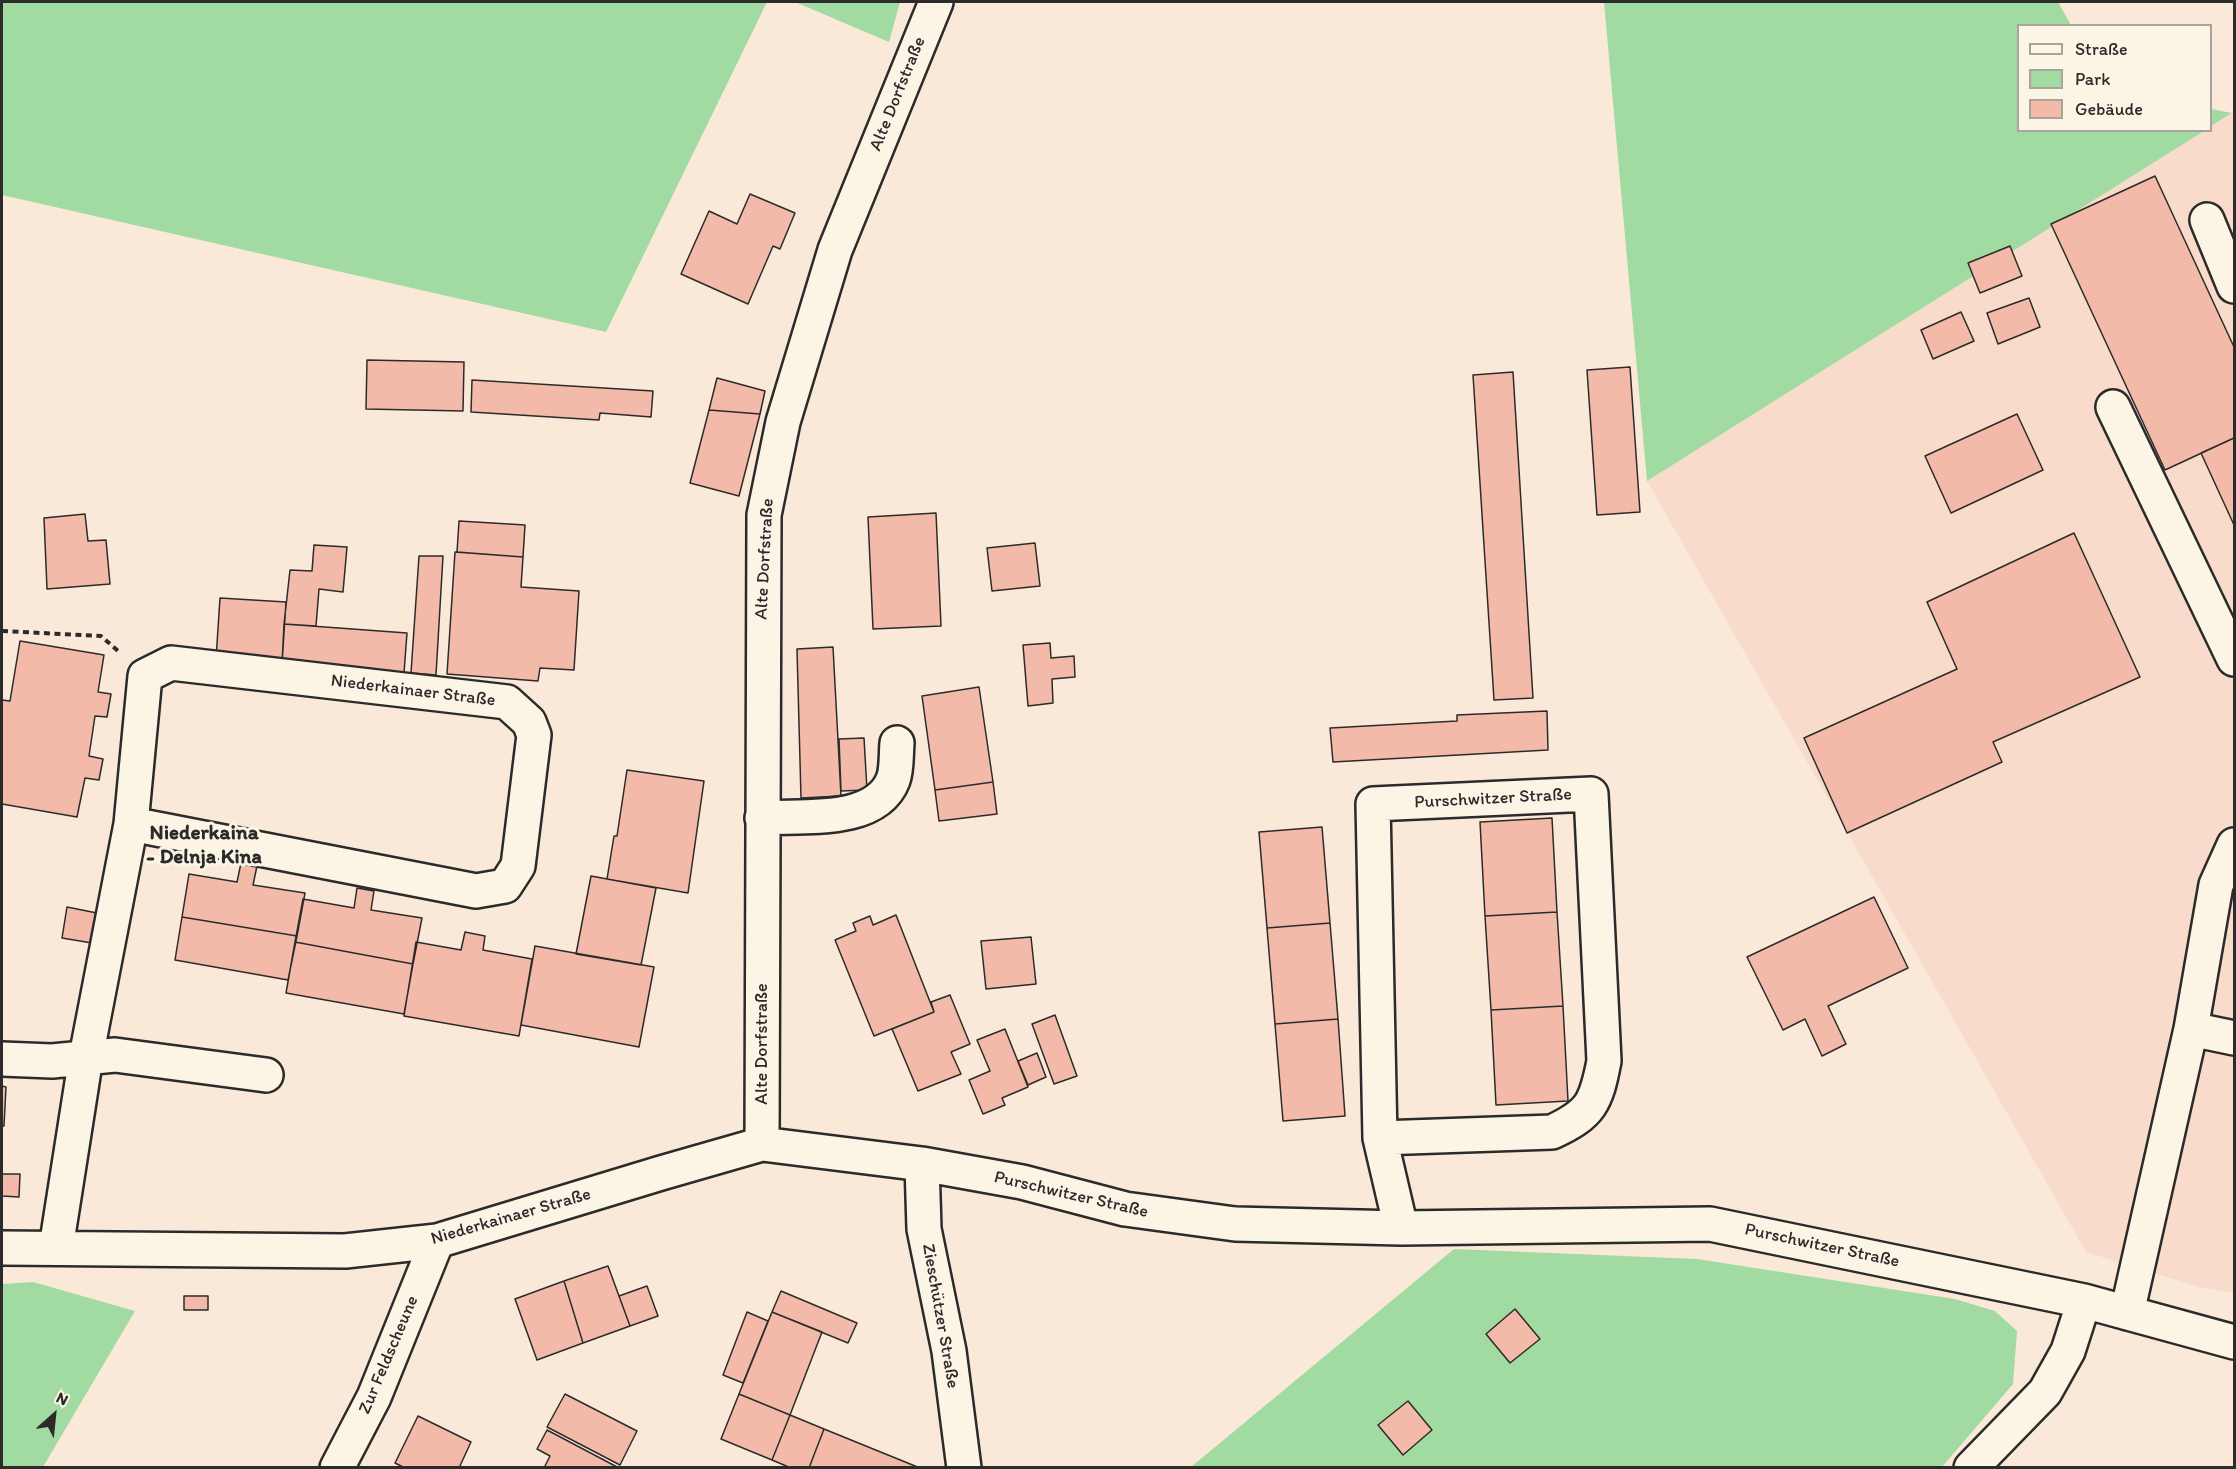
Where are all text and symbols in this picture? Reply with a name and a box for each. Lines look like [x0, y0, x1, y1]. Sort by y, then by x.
legend [2017, 24, 2212, 132]
street label: Alte Dorfstraße [865, 34, 931, 154]
text: Straße [2075, 38, 2128, 60]
text: Park [2075, 68, 2110, 90]
text: Gebäude [2075, 98, 2143, 120]
street label: Alte Dorfstraße [751, 498, 779, 620]
street label: Niederkainaer Straße [330, 670, 496, 712]
street label: Purschwitzer Straße [1414, 784, 1572, 814]
district label: Niederkaina - Delnja Kina [146, 821, 262, 871]
street label: Alte Dorfstraße [751, 983, 773, 1105]
street label: Purschwitzer Straße [992, 1167, 1150, 1223]
street label: Niederkainaer Straße [428, 1184, 594, 1250]
street label: Purschwitzer Straße [1743, 1219, 1901, 1273]
street label: Zieschützer Straße [917, 1242, 963, 1390]
street label: Zur Feldscheune [354, 1293, 424, 1417]
north arrow [24, 1385, 84, 1445]
text: N [53, 1388, 72, 1409]

